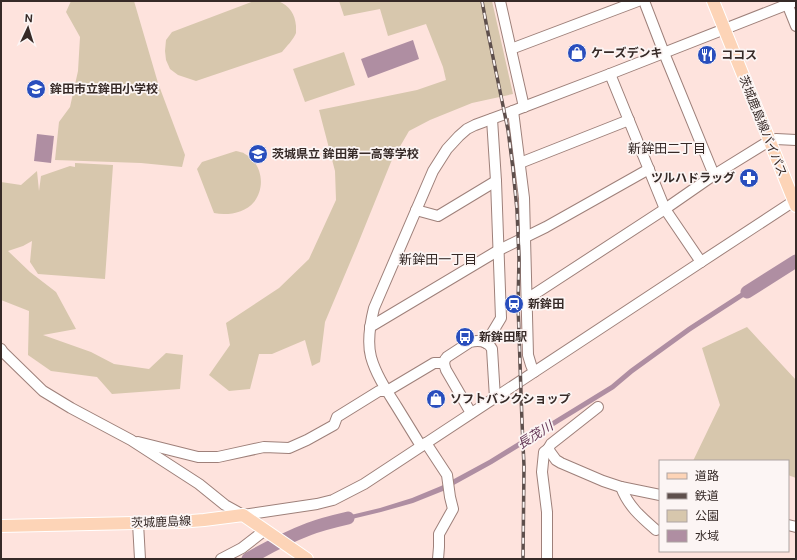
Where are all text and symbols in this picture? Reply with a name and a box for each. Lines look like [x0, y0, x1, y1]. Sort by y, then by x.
north arrow [8, 8, 48, 48]
text: N [24, 11, 33, 25]
shop icon: ケーズデンキ [566, 42, 588, 64]
restaurant icon: ココス [696, 44, 718, 66]
place label: ケーズデンキ [591, 45, 662, 61]
place label: ココス [721, 47, 757, 63]
street label: 茨城鹿島線バイパス [735, 73, 791, 179]
school or university icon: 鉾田市立鉾田小学校 [25, 78, 47, 100]
place label: 鉾田市立鉾田小学校 [49, 81, 158, 97]
district label: 新鉾田二丁目 [628, 140, 706, 157]
school or university icon: 茨城県立 鉾田第一高等学校 [247, 143, 269, 165]
place label: 茨城県立 鉾田第一高等学校 [272, 146, 419, 162]
pharmacy icon: ツルハドラッグ [738, 167, 760, 189]
place label: ツルハドラッグ [651, 170, 735, 186]
district label: 新鉾田一丁目 [399, 251, 477, 268]
station icon: 新鉾田 [503, 293, 525, 315]
place label: 新鉾田 [528, 296, 564, 312]
bus stop icon: 新鉾田駅 [454, 326, 476, 348]
place label: 新鉾田駅 [479, 329, 527, 345]
shop icon: ソフトバンクショップ [425, 388, 447, 410]
place label: ソフトバンクショップ [450, 391, 571, 407]
water label: 長茂川 [514, 416, 558, 453]
legend [659, 460, 789, 552]
text: 道路 [695, 468, 719, 484]
text: 鉄道 [695, 488, 719, 504]
text: 公園 [695, 508, 719, 524]
street label: 茨城鹿島線 [131, 513, 191, 531]
text: 水域 [695, 528, 719, 544]

